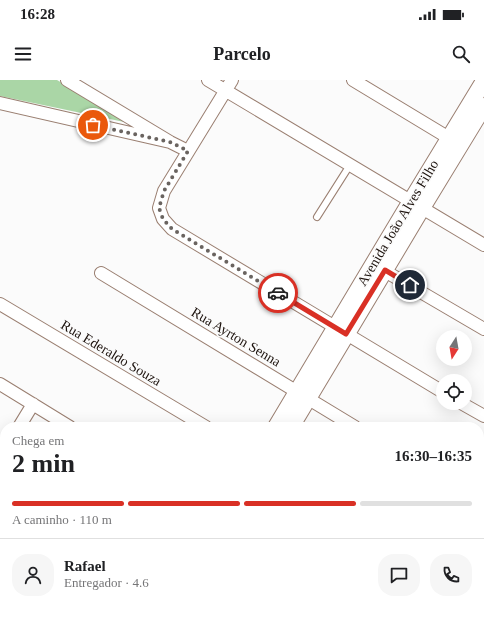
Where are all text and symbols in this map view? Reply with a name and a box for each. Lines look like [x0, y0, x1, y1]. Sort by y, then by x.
text: 16:28 [20, 6, 55, 22]
icon: menu [12, 43, 34, 65]
icon: search [450, 43, 472, 65]
text: Parcelo [213, 44, 271, 64]
pin [76, 108, 110, 142]
icon: bag [82, 114, 104, 136]
street label: Avenida João Alves Filho [354, 157, 442, 289]
pin [393, 268, 427, 302]
courier [258, 273, 298, 313]
icon: home [399, 274, 421, 296]
icon: car [267, 282, 289, 304]
street label: Rua Ayrton Senna [189, 304, 284, 370]
street label: Rua Ederaldo Souza [58, 317, 165, 389]
north arrow [436, 330, 472, 366]
map controls [436, 330, 472, 410]
button: locate [436, 374, 472, 410]
text: Chega em [12, 433, 64, 448]
text: 16:30–16:35 [395, 448, 472, 464]
text: 2 min [12, 449, 75, 478]
text: A caminho · 110 m [12, 512, 112, 527]
button: person [12, 554, 54, 596]
button: chat [378, 554, 420, 596]
button: phone [430, 554, 472, 596]
text: Rafael [64, 558, 106, 574]
text: Entregador · 4.6 [64, 575, 149, 590]

